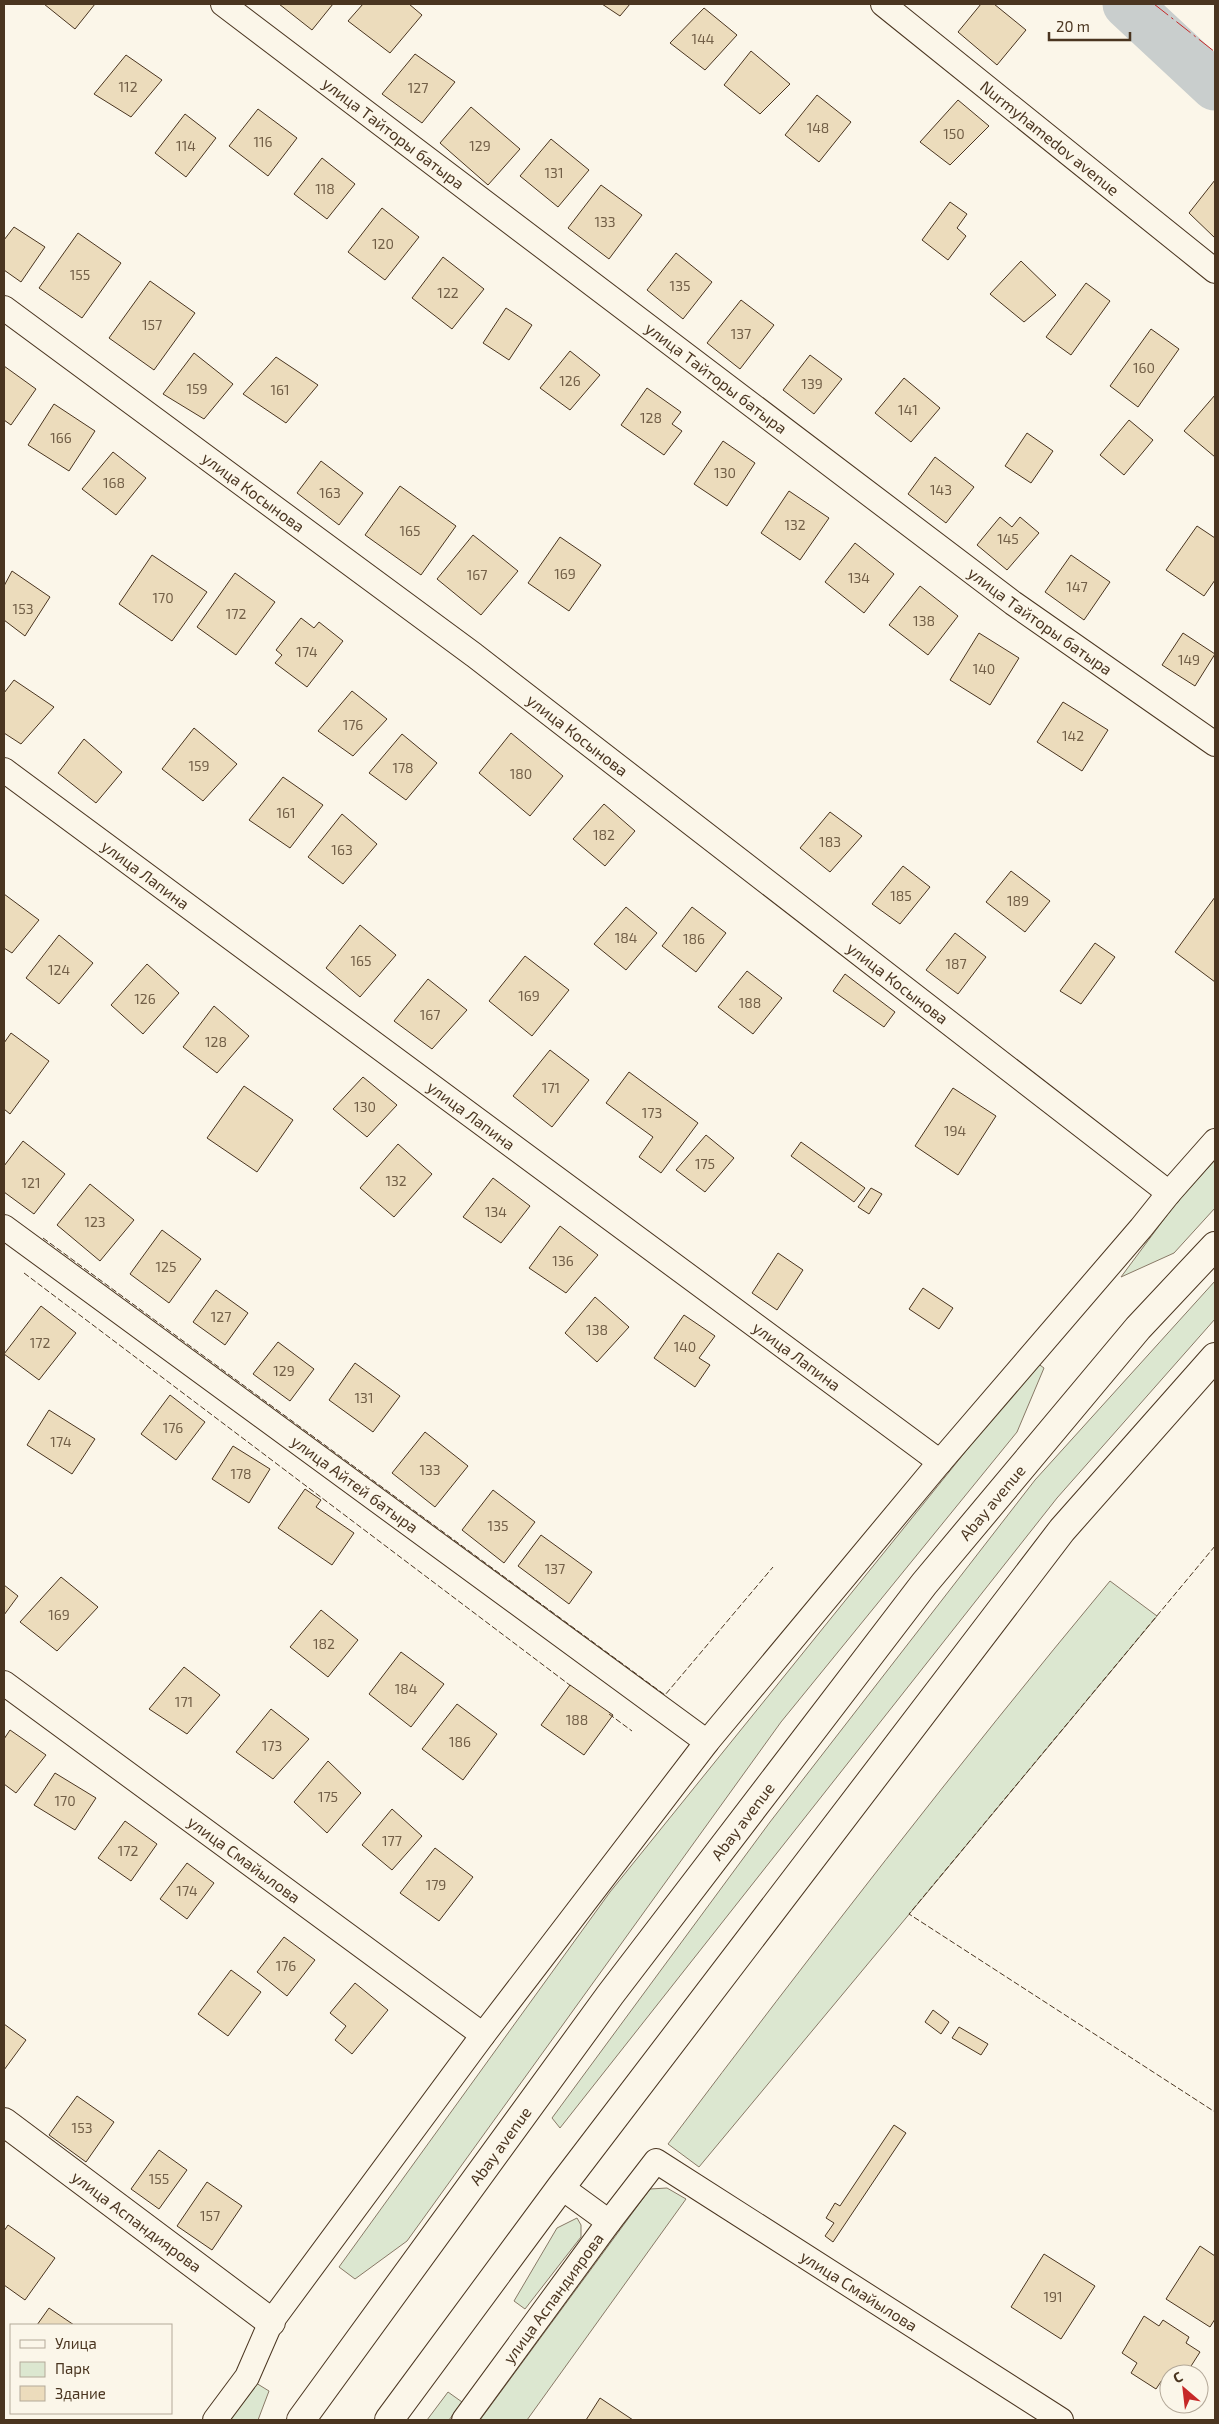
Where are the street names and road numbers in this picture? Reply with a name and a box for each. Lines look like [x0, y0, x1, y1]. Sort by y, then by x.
street label: улица Тайторы батыра [319, 73, 468, 193]
street label: Nurmyhamedov avenue [977, 76, 1123, 199]
street label: улица Тайторы батыра [641, 318, 791, 437]
street label: улица Косынова [198, 448, 309, 536]
street label: улица Тайторы батыра [964, 563, 1116, 678]
street label: улица Косынова [523, 690, 632, 780]
street label: улица Лапина [98, 836, 193, 913]
street label: улица Косынова [843, 938, 952, 1028]
street label: улица Лапина [423, 1076, 519, 1154]
street label: улица Лапина [749, 1317, 845, 1394]
street label: улица Айтей батыра [287, 1431, 422, 1536]
street label: Abay avenue [955, 1461, 1029, 1544]
street label: Abay avenue [707, 1779, 778, 1864]
street label: улица Смайылова [184, 1811, 304, 1907]
street label: Abay avenue [465, 2103, 535, 2188]
street label: улица Аспандиярова [68, 2166, 206, 2276]
street label: улица Аспандиярова [499, 2229, 607, 2367]
street label: улица Смайылова [797, 2246, 921, 2335]

